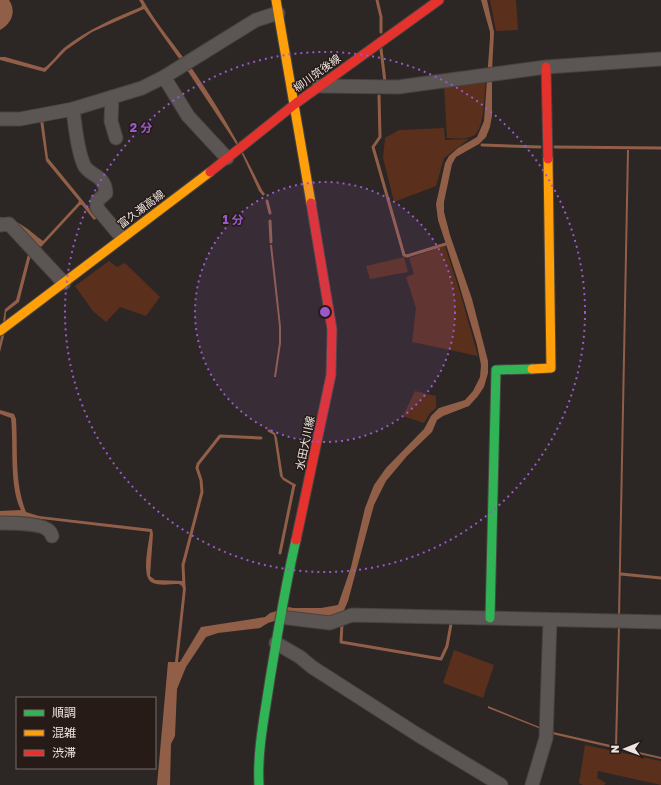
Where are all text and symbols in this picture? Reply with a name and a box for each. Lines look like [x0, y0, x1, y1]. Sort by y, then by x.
street label: 柳川筑後線 [291, 51, 343, 94]
text: 2 分 [130, 120, 152, 135]
street label: 富久瀬高線 [115, 187, 167, 230]
text: 1 分 [222, 212, 244, 227]
centre of rings [318, 305, 332, 319]
street label: 水田大川線 [292, 415, 317, 471]
legend [16, 697, 156, 769]
text: 順調 [52, 705, 76, 720]
text: 混雑 [52, 725, 76, 740]
north arrow [605, 729, 645, 769]
text: 渋滞 [52, 745, 76, 760]
text: N [608, 745, 621, 753]

